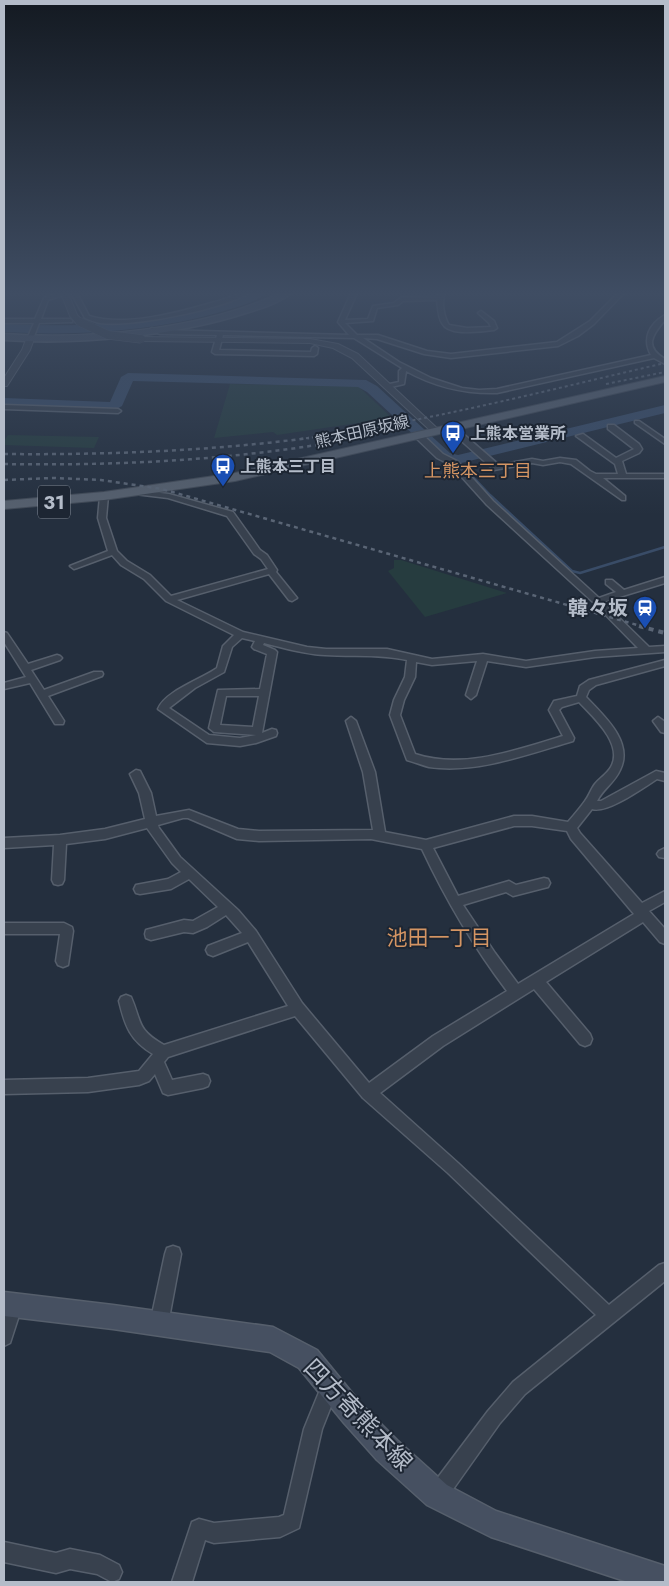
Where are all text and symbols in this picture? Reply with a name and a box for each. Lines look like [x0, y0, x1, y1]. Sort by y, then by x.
street label: 熊本田原坂線 [313, 409, 411, 453]
bus stop icon: 上熊本営業所 [440, 420, 466, 454]
place label: 上熊本営業所 [470, 422, 566, 445]
bus stop icon: 上熊本三丁目 [210, 453, 236, 487]
place label: 上熊本三丁目 [240, 455, 336, 478]
district label: 上熊本三丁目 [424, 458, 532, 484]
road number: 31 [38, 486, 70, 518]
place label: 韓々坂 [568, 594, 628, 623]
station icon: 韓々坂 [632, 595, 658, 629]
district label: 池田一丁目 [387, 923, 492, 953]
street label: 四方寄熊本線 [296, 1351, 421, 1479]

